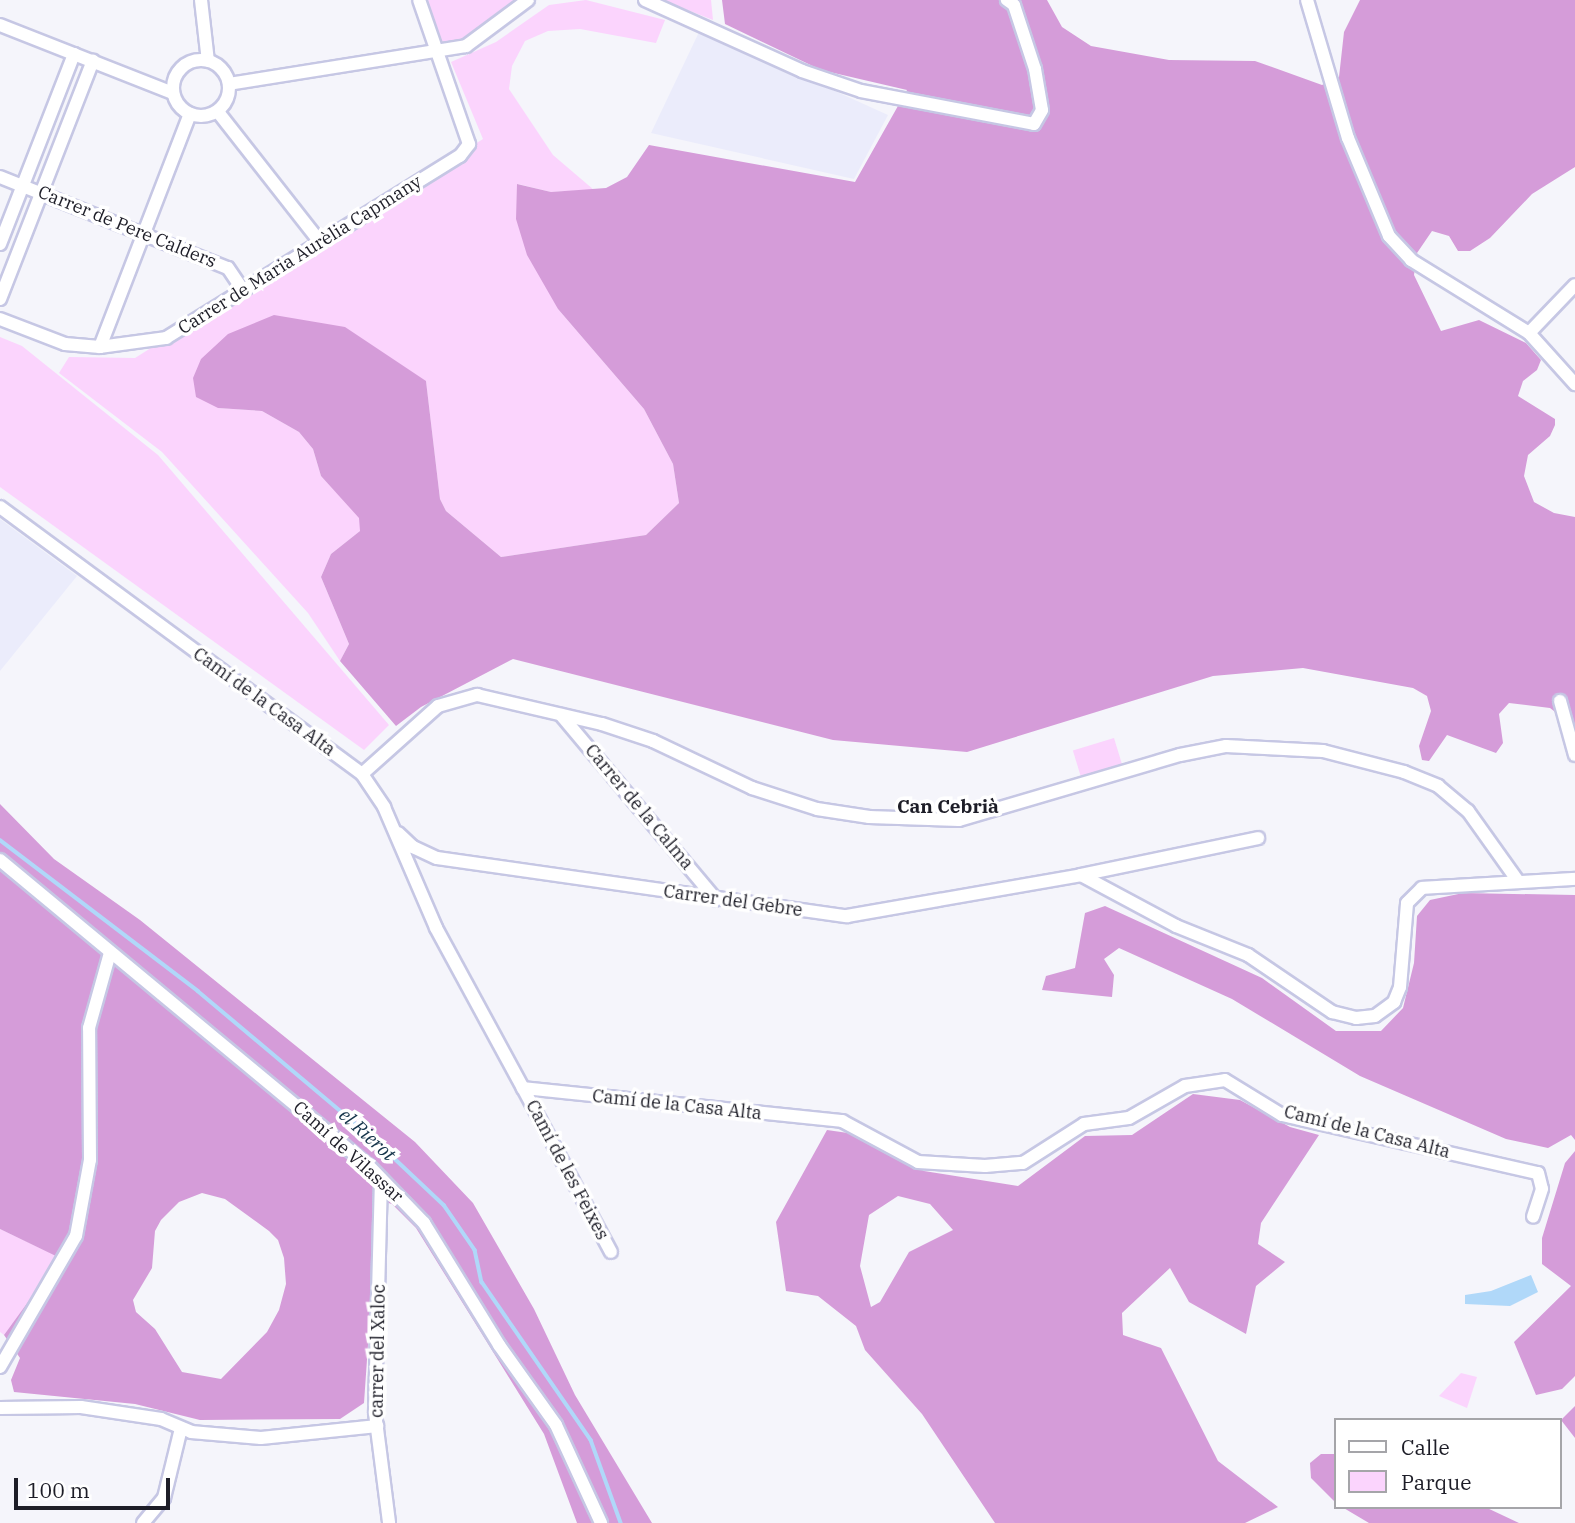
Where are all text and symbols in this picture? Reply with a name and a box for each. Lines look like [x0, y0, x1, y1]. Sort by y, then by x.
street label: Carrer de Maria Aurèlia Capmany [174, 171, 426, 339]
street label: Carrer de Pere Calders [35, 181, 219, 273]
street label: Camí de la Casa Alta [189, 643, 339, 761]
street label: Carrer de la Calma [580, 740, 698, 874]
district label: Can Cebrià [897, 796, 999, 818]
street label: Carrer del Gebre [662, 881, 804, 921]
street label: Camí de la Casa Alta [591, 1085, 763, 1125]
street label: Camí de les Feixes [521, 1096, 613, 1244]
street label: Camí de Vilassar [288, 1097, 408, 1207]
street label: Camí de la Casa Alta [1282, 1101, 1452, 1163]
water label: el Rierot [334, 1104, 400, 1166]
street label: carrer del Xaloc [366, 1284, 390, 1418]
legend [1334, 1418, 1561, 1509]
text: Calle [1401, 1433, 1450, 1461]
scale bar [18, 1464, 173, 1508]
text: Parque [1401, 1468, 1471, 1496]
text: 100 m [27, 1476, 90, 1504]

